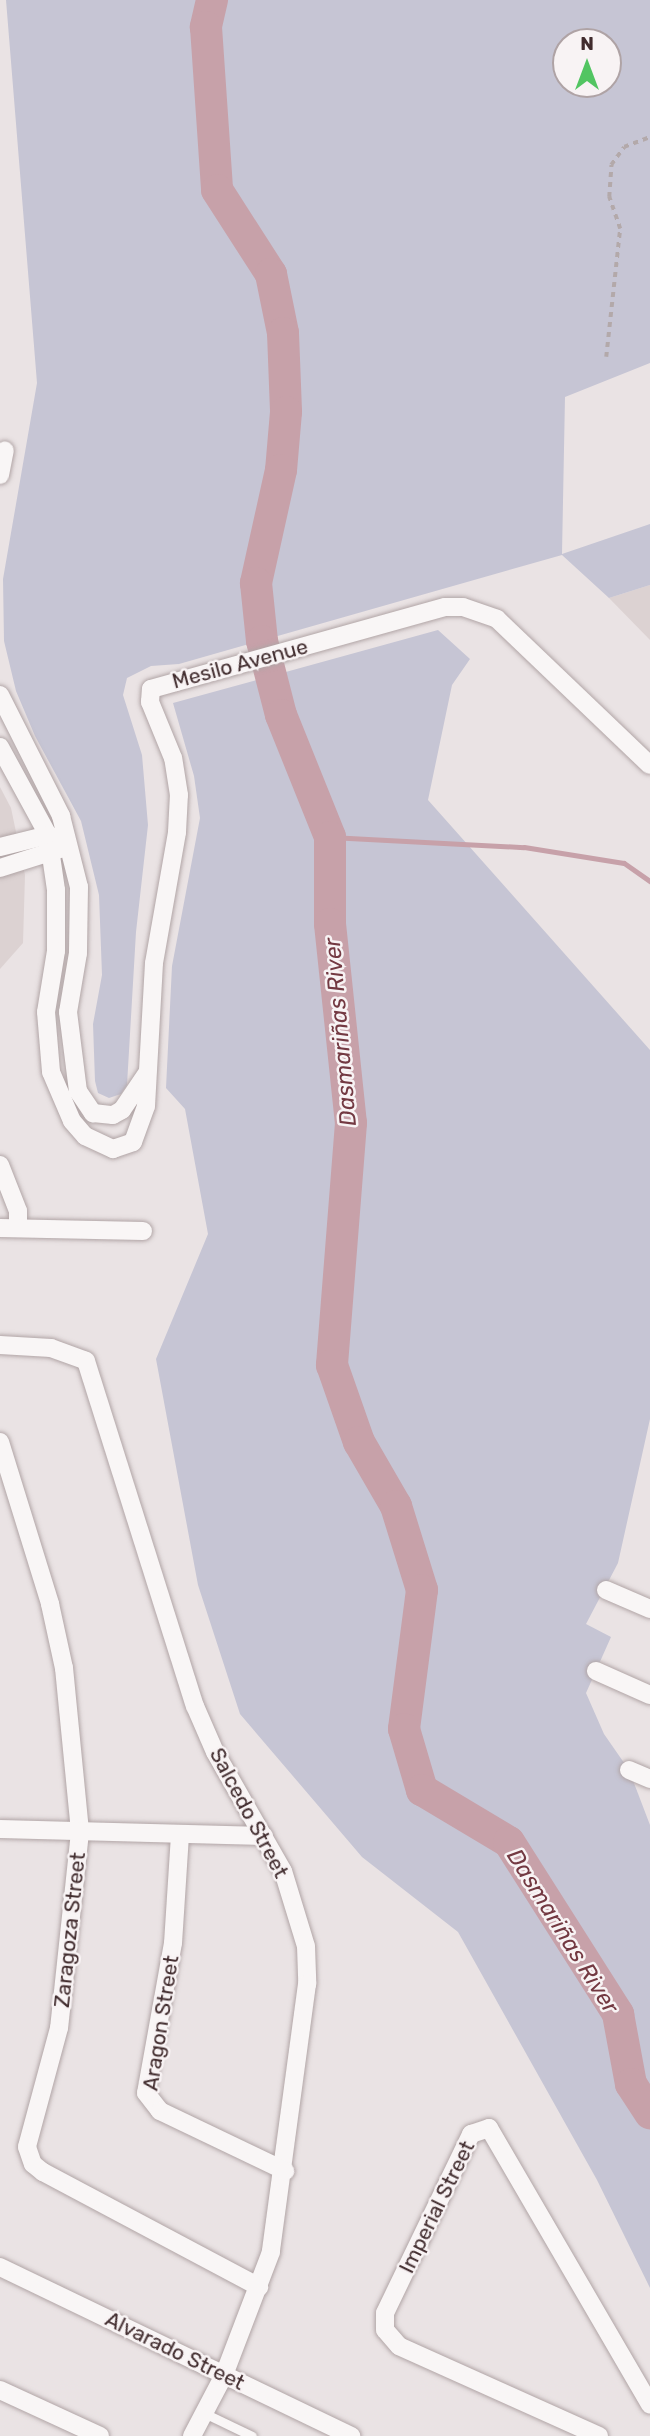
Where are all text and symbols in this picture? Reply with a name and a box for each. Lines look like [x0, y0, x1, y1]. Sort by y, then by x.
north arrow [552, 28, 622, 98]
text: N [580, 32, 594, 55]
street label: Mesilo Avenue [169, 634, 311, 694]
water label: Dasmariñas River [318, 937, 362, 1127]
street label: Salcedo Street [204, 1744, 294, 1882]
water label: Dasmariñas River [501, 1844, 625, 2018]
street label: Zaragoza Street [49, 1851, 91, 2009]
street label: Aragon Street [138, 1954, 184, 2092]
street label: Imperial Street [394, 2137, 480, 2277]
street label: Alvarado Street [101, 2306, 249, 2396]

